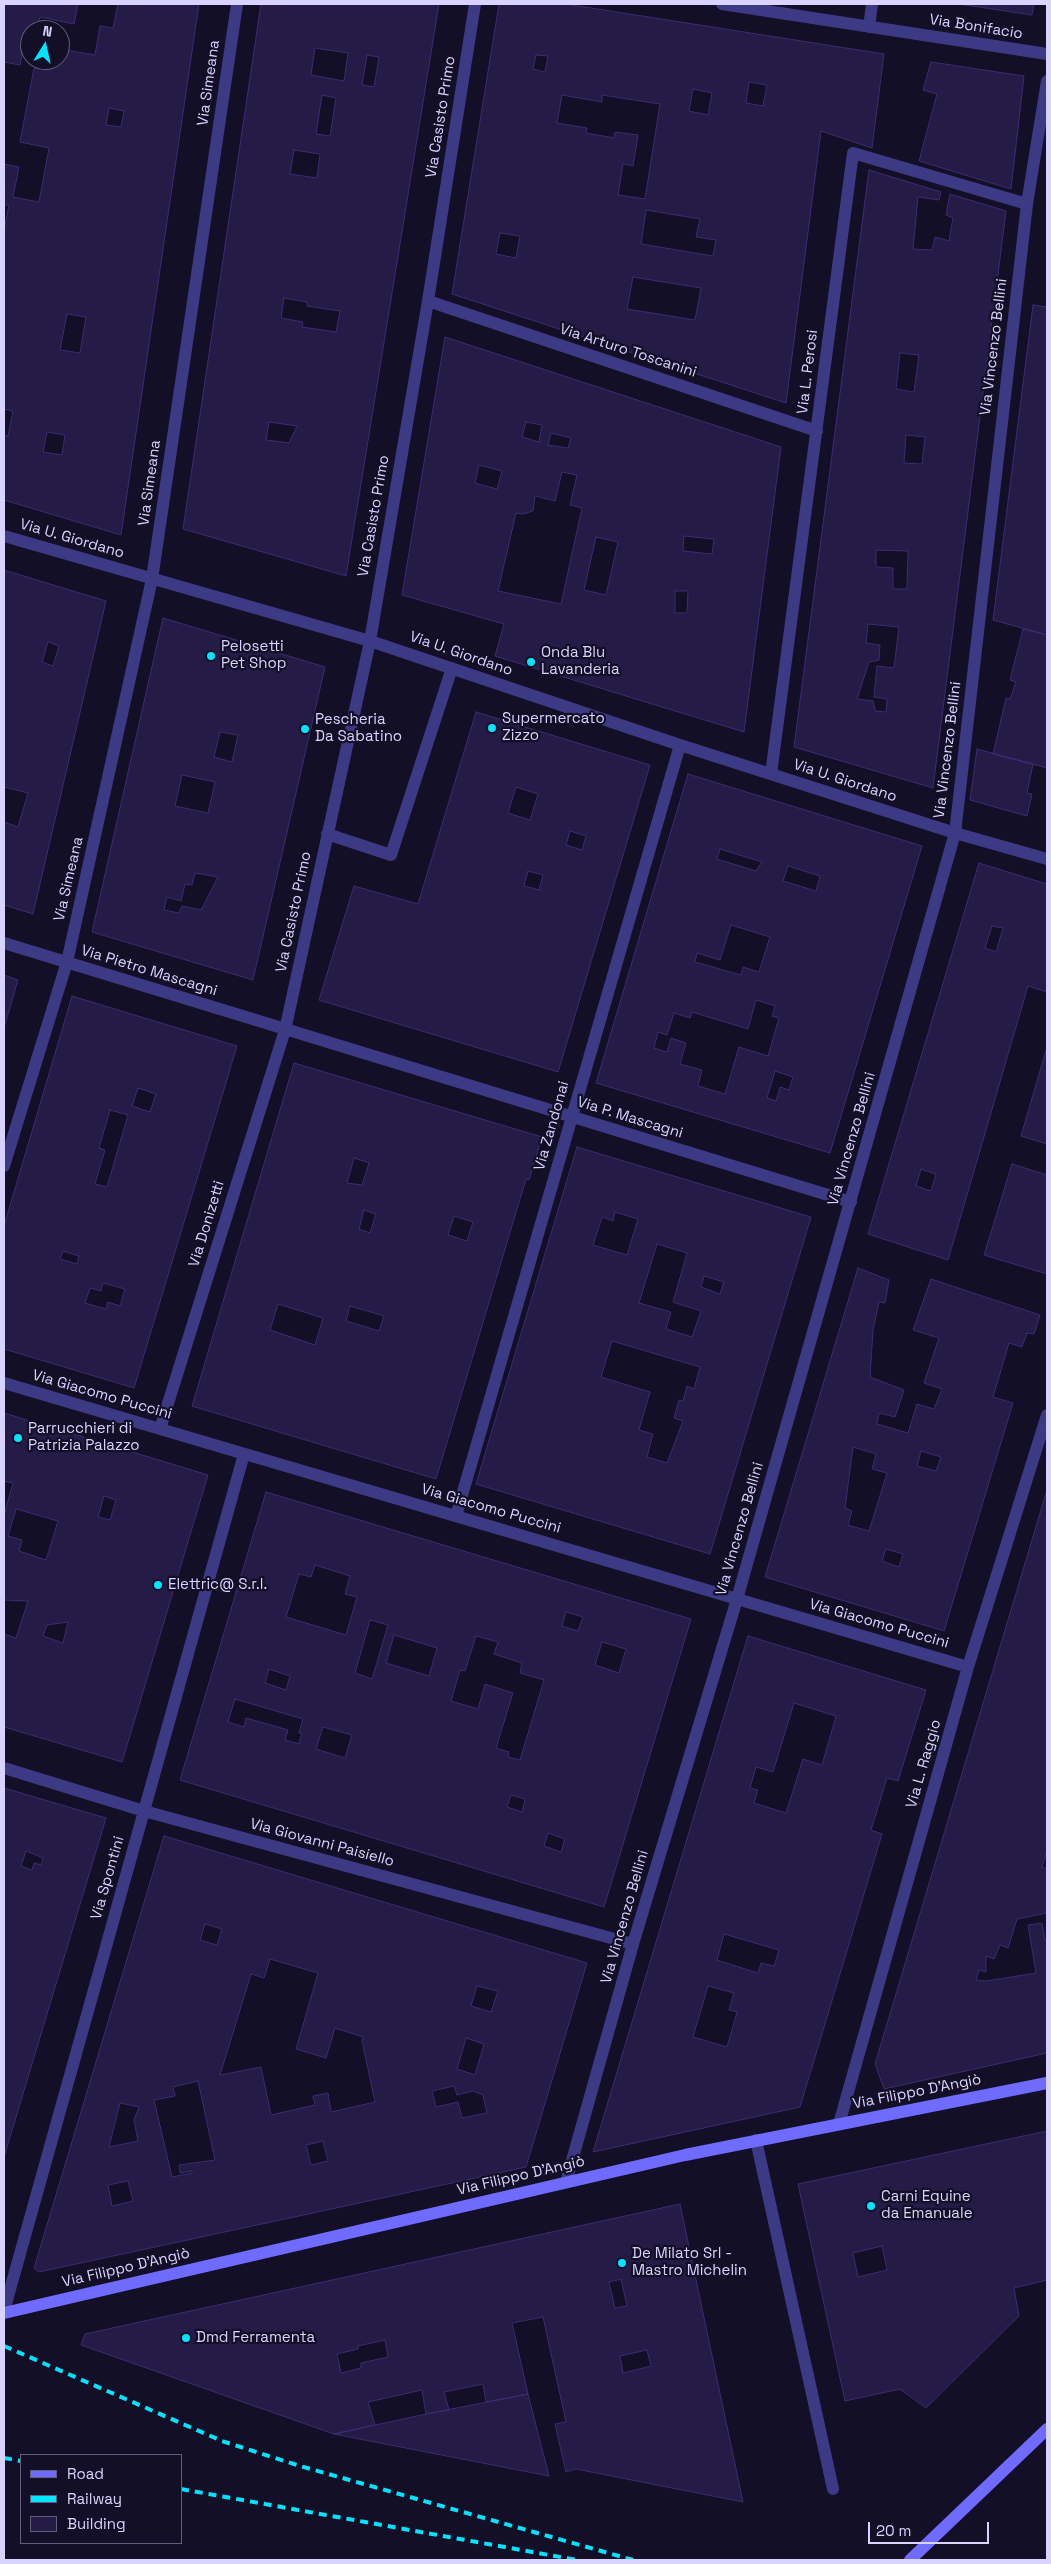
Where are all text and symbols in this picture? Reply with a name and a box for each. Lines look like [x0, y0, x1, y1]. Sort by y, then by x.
street label: Via Bonifacio [928, 11, 1024, 43]
north arrow [20, 20, 70, 70]
text: N [41, 22, 54, 41]
street label: Via Simeana [194, 39, 224, 127]
street label: Via Casisto Primo [422, 55, 460, 179]
street label: Via Vincenzo Bellini [977, 277, 1011, 417]
street label: Via Arturo Toscanini [557, 320, 699, 382]
street label: Via L. Perosi [794, 329, 822, 415]
street label: Via Simeana [135, 439, 165, 527]
street label: Via Casisto Primo [354, 454, 394, 578]
street label: Via U. Giordano [18, 515, 126, 563]
street label: Via U. Giordano [407, 628, 515, 680]
place label: Pelosetti Pet Shop [221, 638, 286, 673]
place label: Onda Blu Lavanderia [541, 644, 620, 679]
marker: Pelosetti Pet Shop [205, 650, 217, 662]
marker: Onda Blu Lavanderia [525, 656, 537, 668]
street label: Via Vincenzo Bellini [931, 680, 965, 820]
place label: Supermercato Zizzo [502, 710, 605, 745]
place label: Pescheria Da Sabatino [315, 711, 402, 746]
marker: Supermercato Zizzo [486, 722, 498, 734]
marker: Pescheria Da Sabatino [299, 723, 311, 735]
street label: Via U. Giordano [791, 756, 899, 806]
street label: Via Simeana [50, 835, 88, 923]
street label: Via Casisto Primo [272, 850, 316, 974]
street label: Via Pietro Mascagni [79, 942, 219, 1000]
street label: Via Vincenzo Bellini [824, 1070, 880, 1208]
street label: Via Zandonai [531, 1079, 573, 1173]
street label: Via P. Mascagni [575, 1093, 685, 1143]
street label: Via Donizetti [185, 1179, 229, 1269]
street label: Via Giacomo Puccini [30, 1366, 174, 1424]
place label: Parrucchieri di Patrizia Palazzo [28, 1420, 140, 1455]
marker: Parrucchieri di Patrizia Palazzo [12, 1432, 24, 1444]
street label: Via Vincenzo Bellini [712, 1460, 768, 1598]
street label: Via Giacomo Puccini [419, 1480, 563, 1538]
place label: Elettric@ S.r.l. [168, 1576, 267, 1594]
marker: Elettric@ S.r.l. [152, 1579, 164, 1591]
street label: Via Giacomo Puccini [807, 1595, 951, 1653]
street label: Via L. Raggio [903, 1718, 945, 1810]
street label: Via Giovanni Paisiello [248, 1815, 396, 1871]
street label: Via Spontini [87, 1834, 129, 1922]
street label: Via Vincenzo Bellini [597, 1848, 653, 1986]
street label: Via Filippo D'Angiò [851, 2071, 983, 2113]
street label: Via Filippo D'Angiò [455, 2153, 587, 2199]
place label: Carni Equine da Emanuale [881, 2188, 973, 2223]
marker: Carni Equine da Emanuale [865, 2200, 877, 2212]
street label: Via Filippo D'Angiò [60, 2245, 192, 2291]
place label: De Milato Srl - Mastro Michelin [632, 2245, 747, 2280]
marker: De Milato Srl - Mastro Michelin [616, 2257, 628, 2269]
place label: Dmd Ferramenta [196, 2329, 315, 2347]
marker: Dmd Ferramenta [180, 2332, 192, 2344]
legend [20, 2454, 182, 2544]
text: Road [67, 2464, 104, 2483]
text: Railway [67, 2489, 122, 2508]
scale bar [871, 2512, 992, 2544]
text: Building [67, 2514, 126, 2533]
text: 20 m [876, 2521, 911, 2540]

